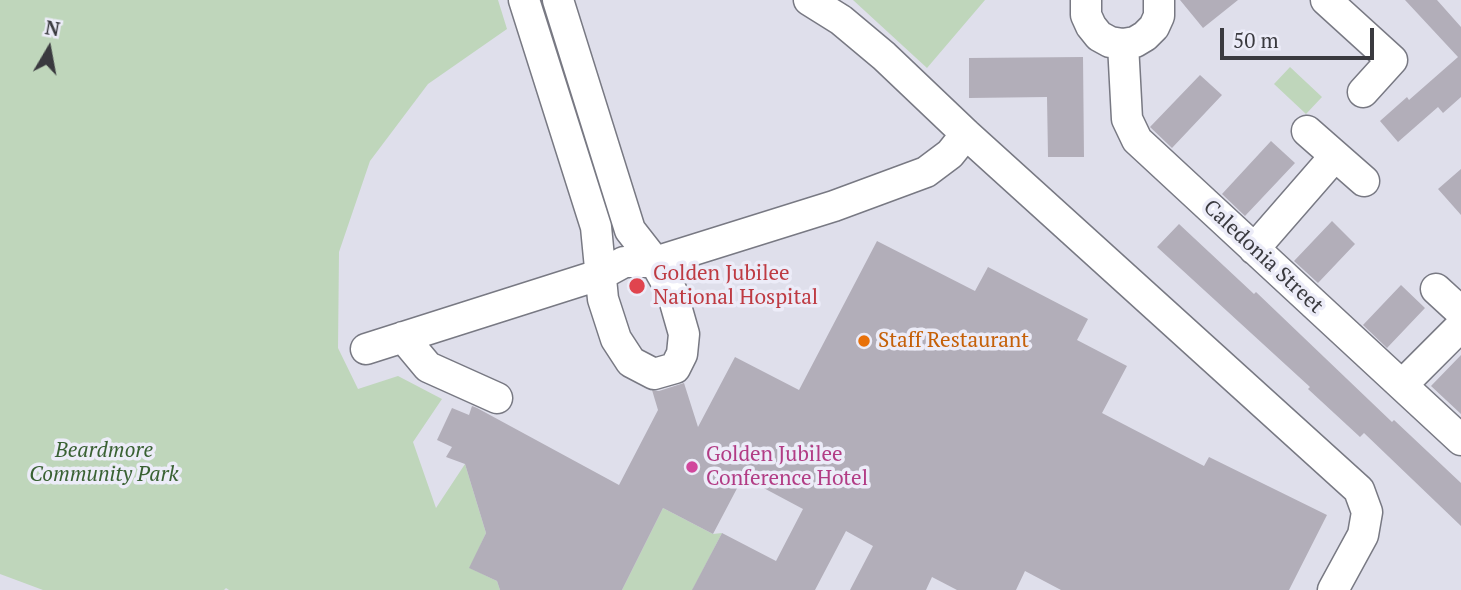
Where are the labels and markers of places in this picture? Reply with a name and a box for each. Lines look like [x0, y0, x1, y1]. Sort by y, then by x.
place label: Golden Jubilee National Hospital [653, 261, 818, 311]
marker: Golden Jubilee National Hospital [627, 276, 647, 296]
place label: Staff Restaurant [878, 328, 1029, 354]
marker: Staff Restaurant [856, 333, 872, 349]
place label: Golden Jubilee Conference Hotel [706, 442, 868, 492]
marker: Golden Jubilee Conference Hotel [684, 459, 700, 475]

